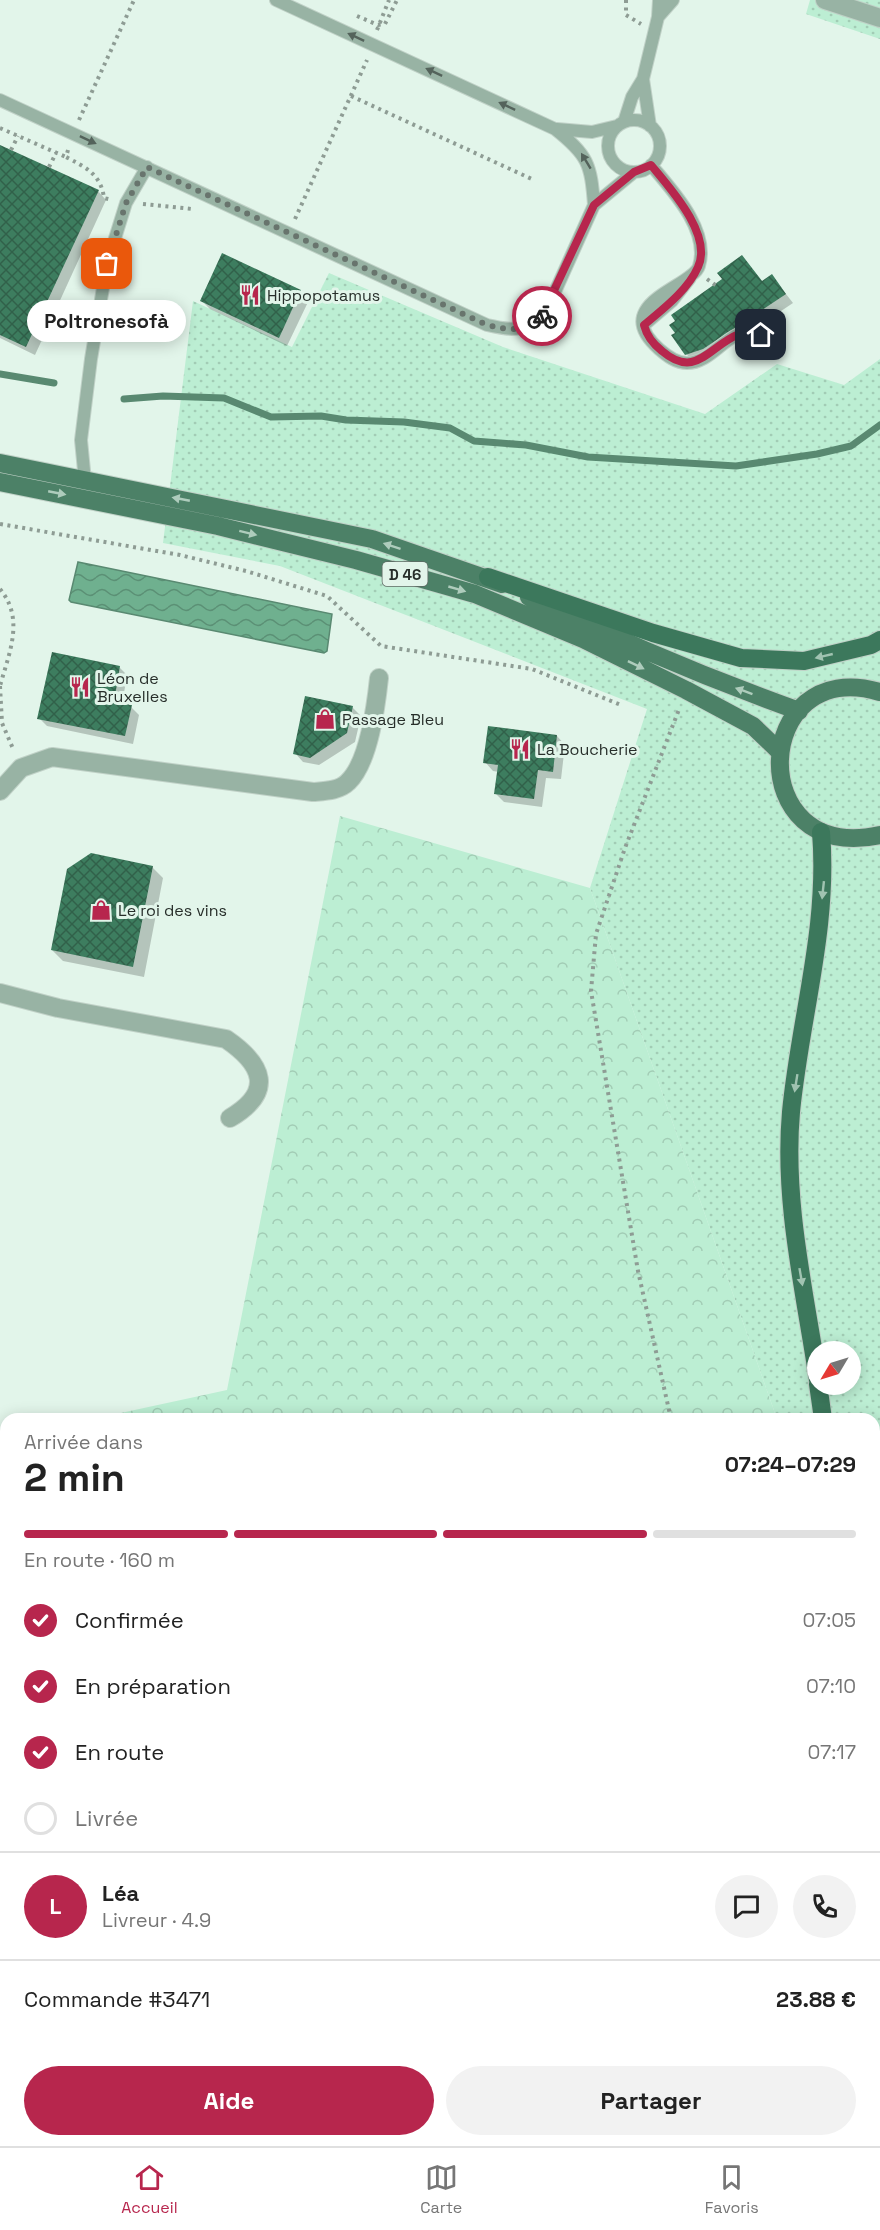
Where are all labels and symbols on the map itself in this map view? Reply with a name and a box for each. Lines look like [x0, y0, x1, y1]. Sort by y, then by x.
one-way arrow [348, 32, 365, 41]
one-way arrow [424, 67, 442, 77]
one-way arrow [498, 101, 515, 110]
one-way arrow [80, 135, 97, 144]
one-way arrow [581, 152, 591, 169]
pin [81, 238, 132, 289]
restaurant icon: Hippopotamus [238, 283, 262, 307]
place label: Hippopotamus [267, 285, 380, 306]
courier [512, 286, 572, 346]
callout: Poltronesofà [27, 300, 186, 342]
pin [735, 309, 786, 360]
one-way arrow [48, 489, 67, 498]
one-way arrow [172, 494, 191, 503]
one-way arrow [239, 529, 257, 539]
one-way arrow [383, 541, 401, 550]
road number: D 46 [382, 562, 428, 586]
one-way arrow [448, 585, 466, 594]
one-way arrow [815, 652, 834, 662]
one-way arrow [628, 660, 645, 670]
place label: Léon de Bruxelles [97, 668, 168, 707]
restaurant icon: Léon de Bruxelles [68, 675, 92, 699]
one-way arrow [735, 685, 753, 695]
shop icon: Passage Bleu [313, 707, 337, 731]
place label: Passage Bleu [342, 709, 444, 730]
restaurant icon: La Boucherie [508, 737, 532, 761]
place label: La Boucherie [537, 739, 638, 760]
one-way arrow [818, 881, 828, 900]
shop icon: Le roi des vins [89, 898, 113, 922]
place label: Le roi des vins [118, 900, 227, 921]
one-way arrow [791, 1074, 800, 1093]
one-way arrow [797, 1268, 806, 1287]
north arrow [807, 1341, 861, 1395]

